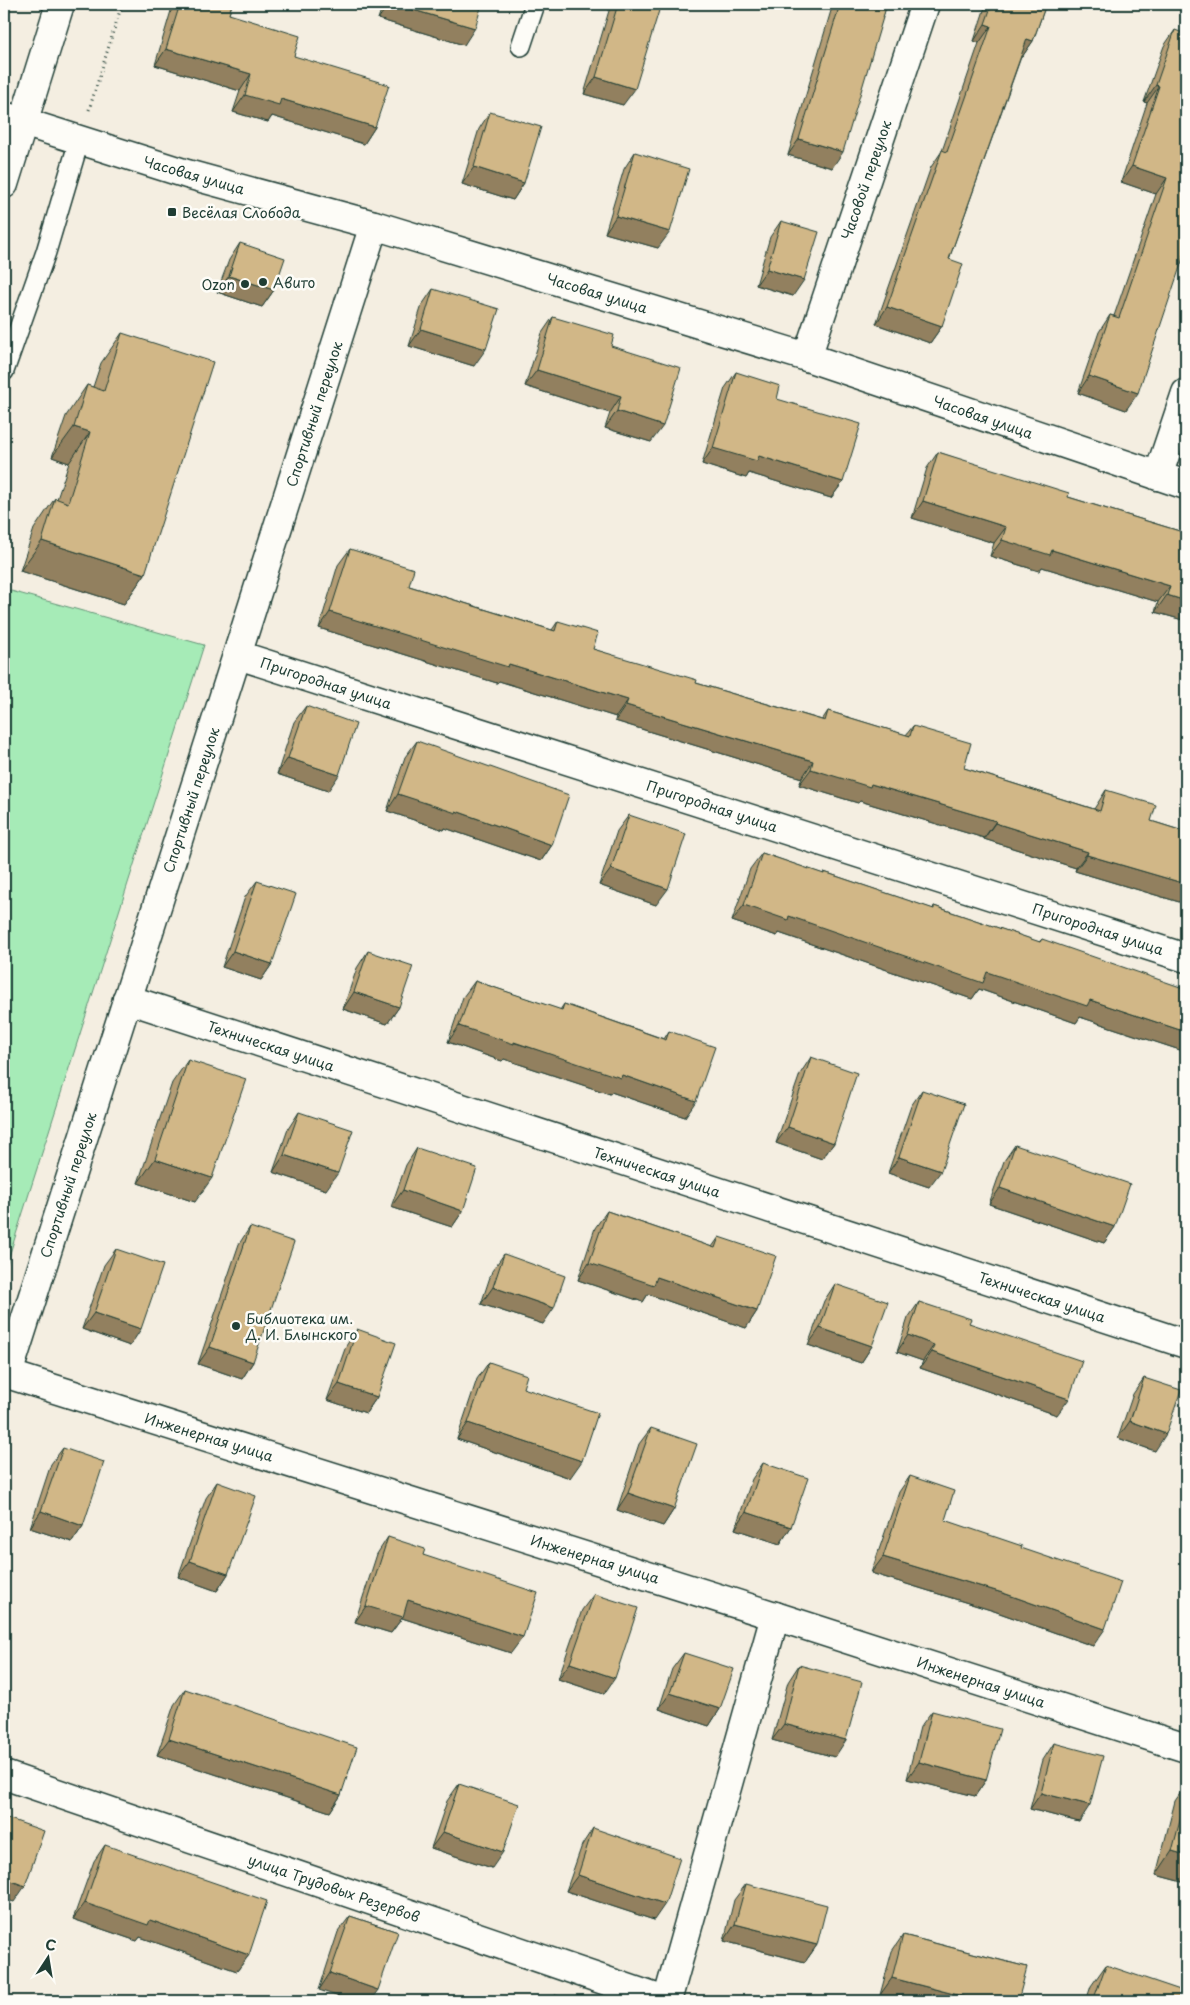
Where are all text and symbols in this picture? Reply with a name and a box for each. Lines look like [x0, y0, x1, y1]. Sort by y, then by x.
street label: Часовой переулок [836, 117, 897, 243]
street label: Часовая улица [141, 151, 247, 200]
place label: Весёлая Слобода [182, 202, 301, 223]
marker: Весёлая Слобода [166, 206, 178, 218]
street label: Часовая улица [544, 268, 650, 318]
place label: Авито [273, 272, 316, 293]
place label: Ozon [202, 274, 235, 295]
marker: Авито [257, 276, 269, 288]
marker: Ozon [239, 278, 251, 290]
street label: Спортивный переулок [280, 338, 348, 490]
street label: Часовая улица [930, 390, 1036, 444]
street label: Пригородная улица [258, 652, 394, 714]
street label: Спортивный переулок [157, 724, 225, 876]
street label: Пригородная улица [644, 775, 780, 837]
street label: Пригородная улица [1030, 898, 1166, 960]
street label: Техническая улица [205, 1016, 337, 1076]
street label: Спортивный переулок [34, 1109, 102, 1261]
street label: Техническая улица [591, 1142, 723, 1202]
street label: Техническая улица [976, 1267, 1108, 1327]
place label: Библиотека им. Д. И. Блынского [245, 1308, 357, 1345]
marker: Библиотека им. Д. И. Блынского [230, 1320, 242, 1332]
street label: Инженерная улица [142, 1407, 276, 1467]
street label: Инженерная улица [528, 1529, 662, 1589]
street label: Инженерная улица [914, 1651, 1048, 1713]
street label: улица Трудовых Резервов [245, 1849, 423, 1927]
north arrow [22, 1932, 72, 1982]
text: С [43, 1933, 58, 1956]

